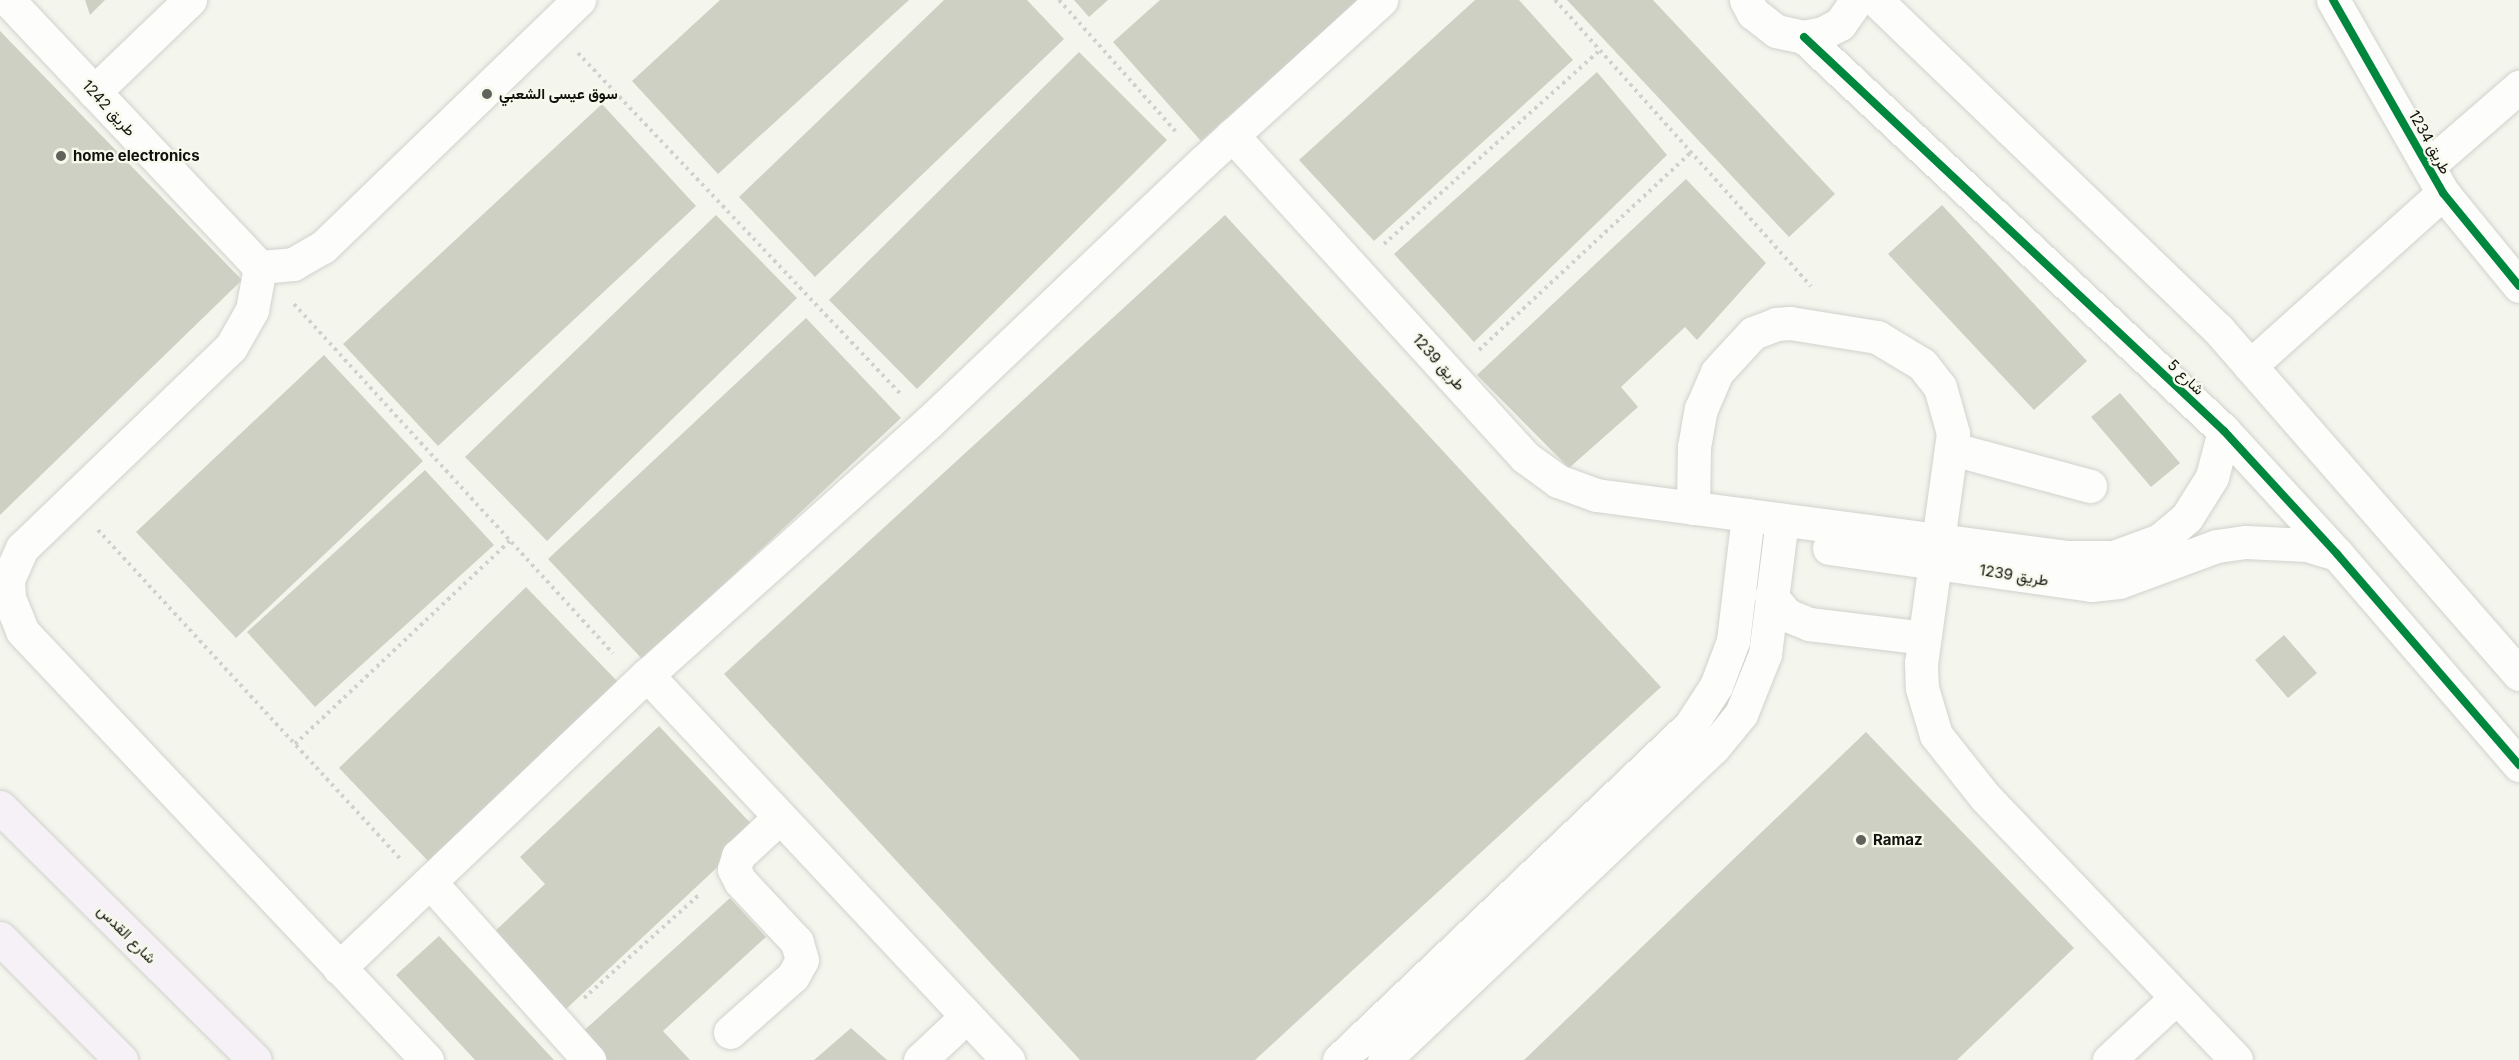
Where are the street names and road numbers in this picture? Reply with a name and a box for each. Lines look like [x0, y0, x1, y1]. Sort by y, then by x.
street label: طريق 1242 [79, 76, 139, 140]
street label: طريق 1234 [2405, 107, 2455, 177]
street label: طريق 1239 [1409, 330, 1469, 394]
street label: شارع 5 [2164, 356, 2208, 398]
street label: طريق 1239 [1978, 561, 2050, 589]
street label: شارع القدس [94, 901, 160, 967]

